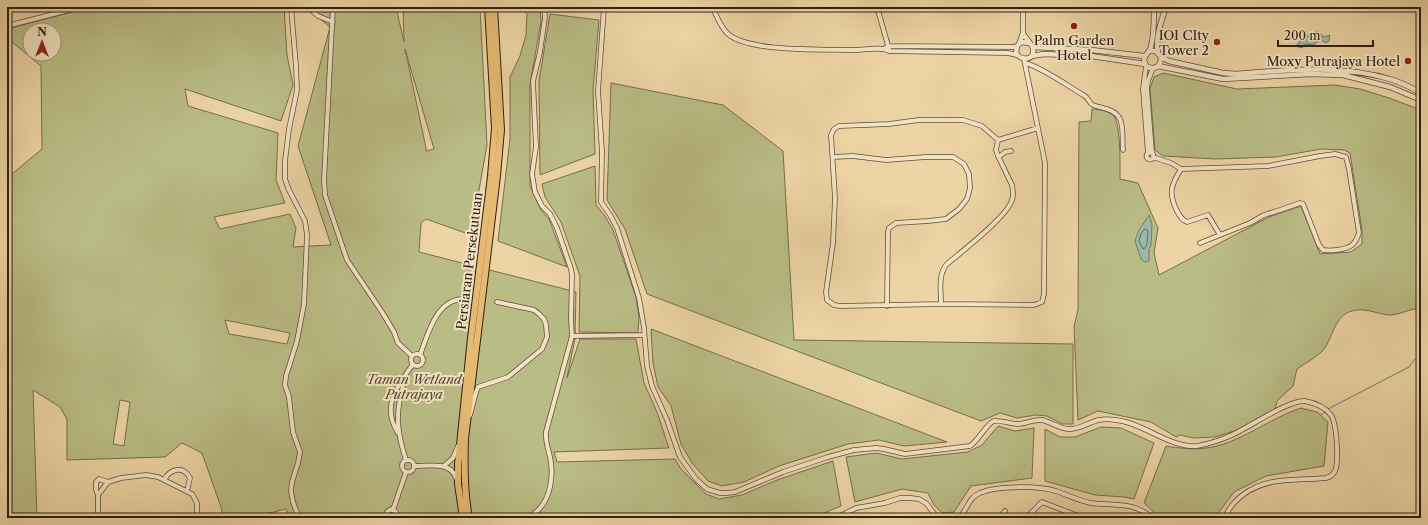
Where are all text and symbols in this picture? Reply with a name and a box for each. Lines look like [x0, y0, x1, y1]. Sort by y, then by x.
marker: Palm Garden Hotel [1069, 21, 1079, 31]
north arrow [22, 22, 62, 62]
scale bar [1278, 22, 1373, 48]
text: N [37, 25, 47, 39]
place label: IOI CIty Tower 2 [1159, 27, 1210, 58]
text: 200 m [1284, 28, 1321, 43]
place label: Palm Garden Hotel [1034, 32, 1114, 63]
marker: IOI CIty Tower 2 [1212, 37, 1222, 47]
place label: Moxy Putrajaya Hotel [1266, 53, 1400, 69]
marker: Moxy Putrajaya Hotel [1403, 56, 1413, 66]
street label: Persiaran Persekutuan [453, 191, 485, 331]
park label: Taman Wetland Putrajaya [367, 371, 463, 402]

